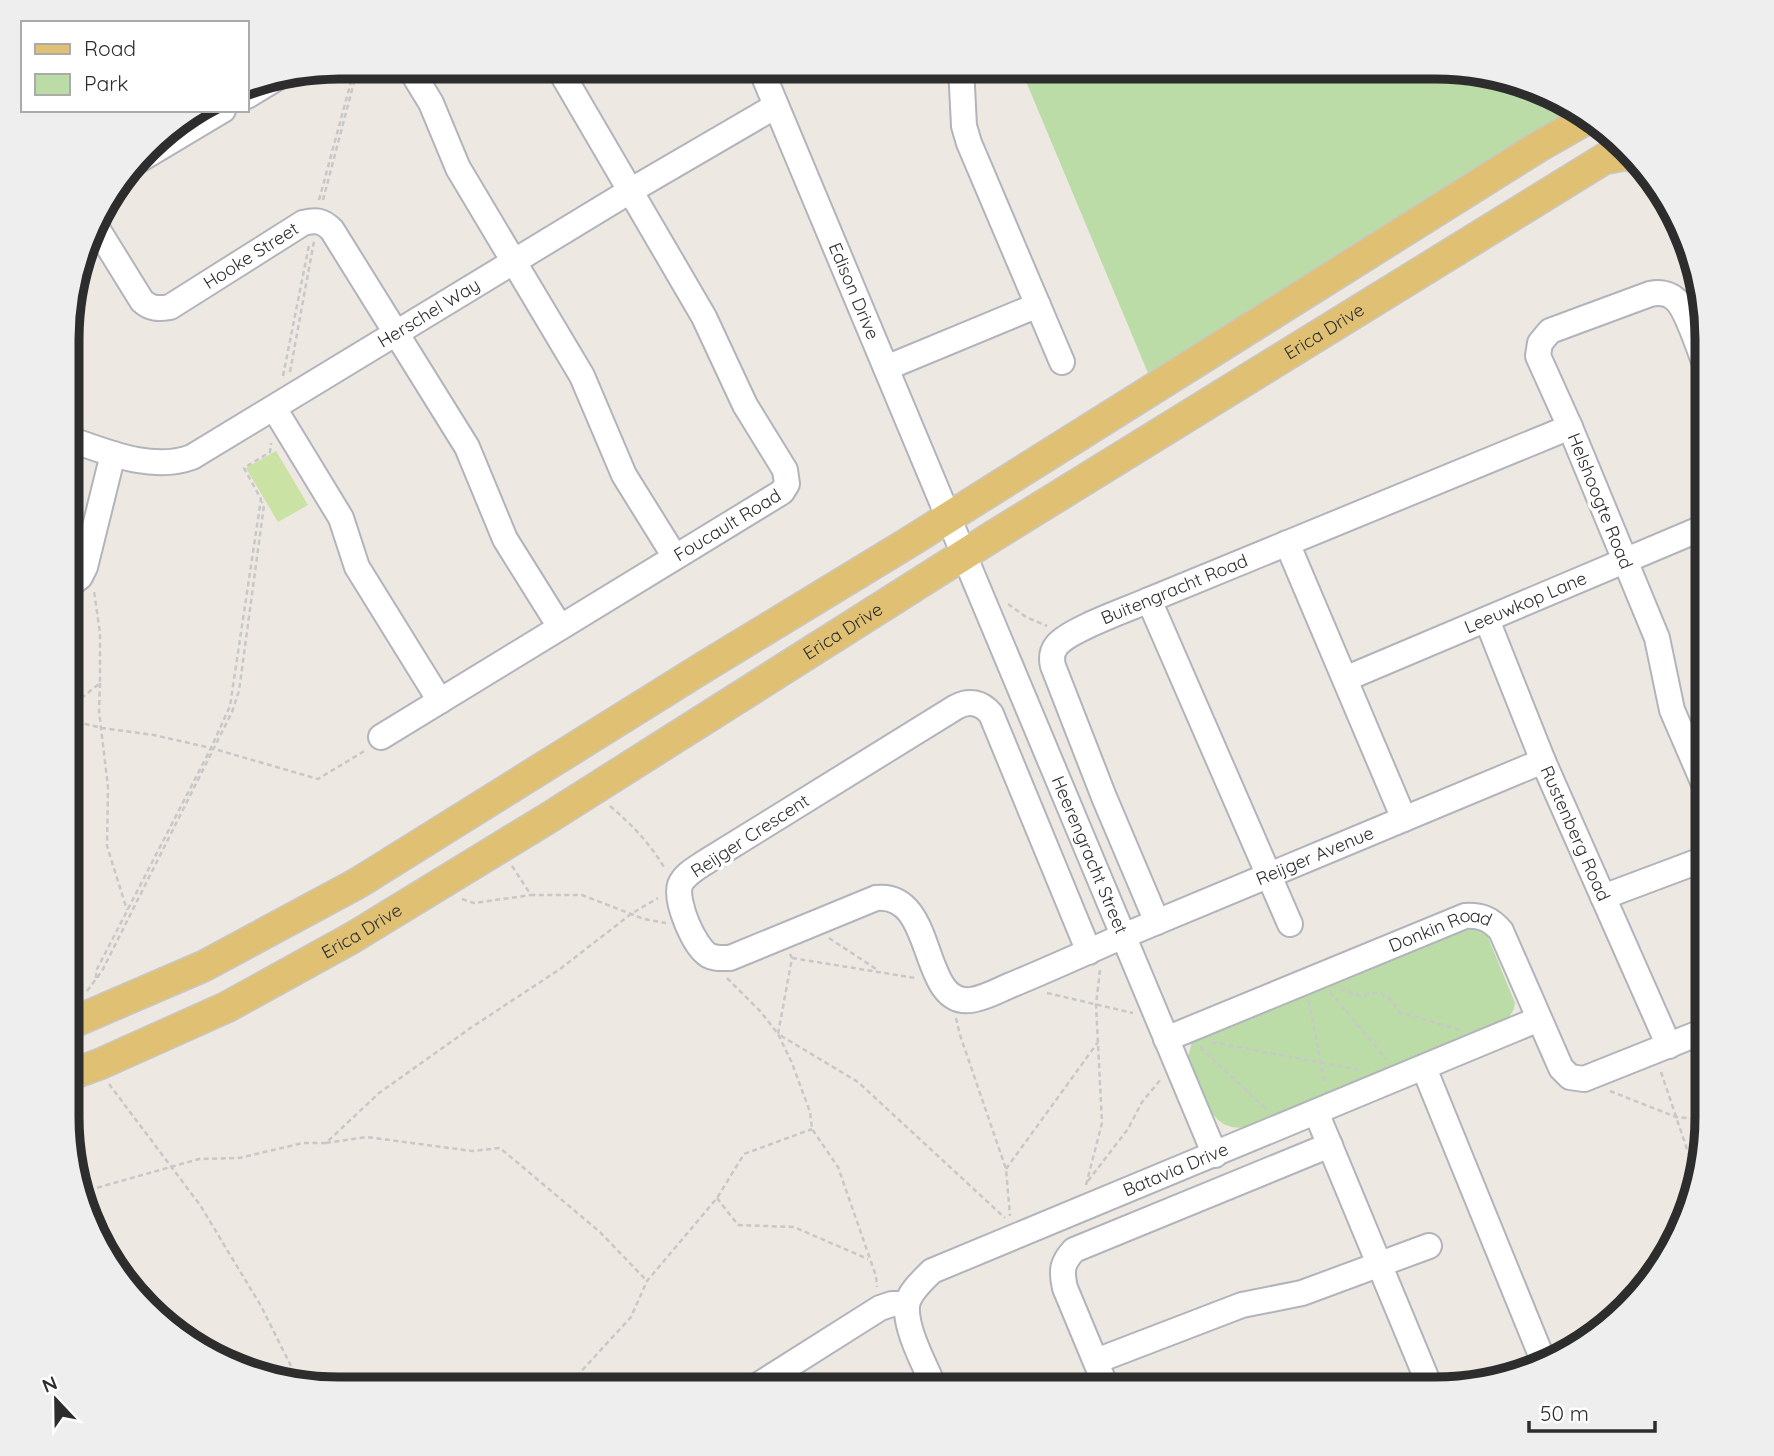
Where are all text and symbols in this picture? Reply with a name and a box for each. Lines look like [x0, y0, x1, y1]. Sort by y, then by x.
legend [21, 21, 248, 112]
text: Road [84, 35, 136, 61]
text: Park [84, 70, 128, 96]
street label: Hooke Street [199, 217, 303, 294]
street label: Edison Drive [824, 239, 885, 343]
street label: Herschel Way [373, 273, 484, 353]
street label: Erica Drive [1280, 298, 1368, 365]
street label: Helshoogte Road [1563, 429, 1638, 572]
street label: Foucault Road [669, 483, 785, 566]
street label: Buitengracht Road [1097, 549, 1251, 629]
street label: Leeuwkop Lane [1461, 566, 1590, 638]
street label: Erica Drive [799, 597, 887, 665]
street label: Rustenberg Road [1536, 762, 1616, 905]
street label: Heerengracht Street [1047, 772, 1133, 937]
street label: Reijger Crescent [686, 789, 813, 882]
street label: Reijger Avenue [1252, 821, 1377, 890]
street label: Erica Drive [317, 898, 406, 964]
street label: Donkin Road [1385, 903, 1496, 957]
street label: Batavia Drive [1119, 1137, 1232, 1201]
north arrow [21, 1365, 91, 1435]
text: N [39, 1370, 61, 1398]
scale bar [1529, 1390, 1655, 1434]
text: 50 m [1540, 1400, 1589, 1426]

